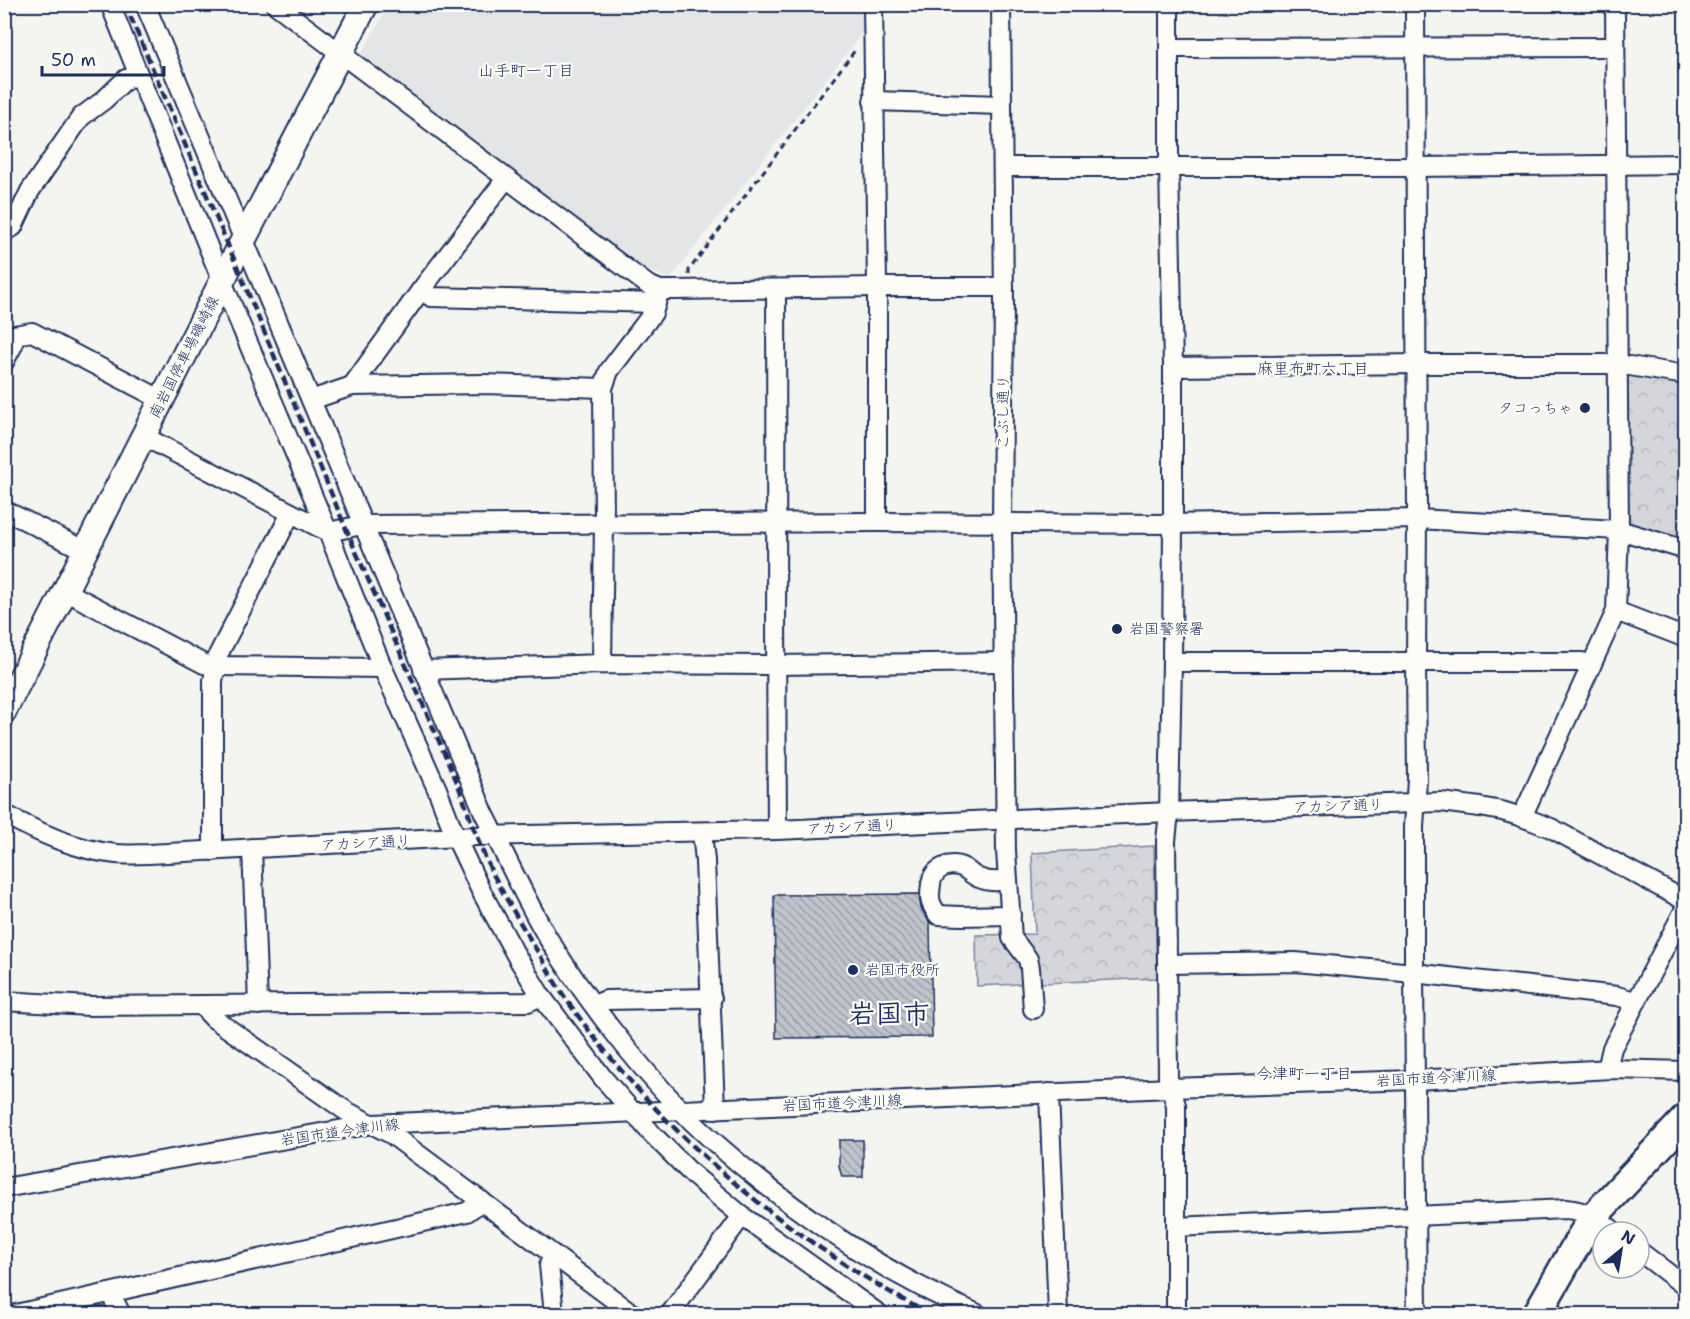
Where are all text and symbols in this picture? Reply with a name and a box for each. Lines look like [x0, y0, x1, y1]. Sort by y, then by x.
scale bar [42, 39, 164, 77]
text: 50 m [51, 48, 96, 72]
district label: 山手町一丁目 [478, 60, 574, 81]
street label: 南岩国停車場磯崎線 [144, 292, 224, 422]
district label: 麻里布町六丁目 [1257, 358, 1369, 379]
street label: こぶし通り [993, 374, 1013, 450]
place label: タコっちゃ [1498, 398, 1573, 418]
marker: タコっちゃ [1578, 401, 1592, 415]
place label: 岩国警察署 [1129, 619, 1204, 639]
marker: 岩国警察署 [1110, 622, 1124, 636]
street label: アカシア通り [1293, 794, 1383, 818]
street label: アカシア通り [807, 815, 897, 839]
street label: アカシア通り [321, 831, 411, 855]
place label: 岩国市役所 [865, 960, 940, 980]
marker: 岩国市役所 [846, 963, 860, 977]
district label: 岩国市 [849, 995, 930, 1032]
district label: 今津町一丁目 [1256, 1063, 1352, 1084]
street label: 岩国市道今津川線 [1376, 1065, 1496, 1091]
street label: 岩国市道今津川線 [782, 1090, 902, 1116]
street label: 岩国市道今津川線 [279, 1114, 401, 1150]
north arrow [1591, 1220, 1651, 1280]
text: N [1618, 1225, 1639, 1250]

